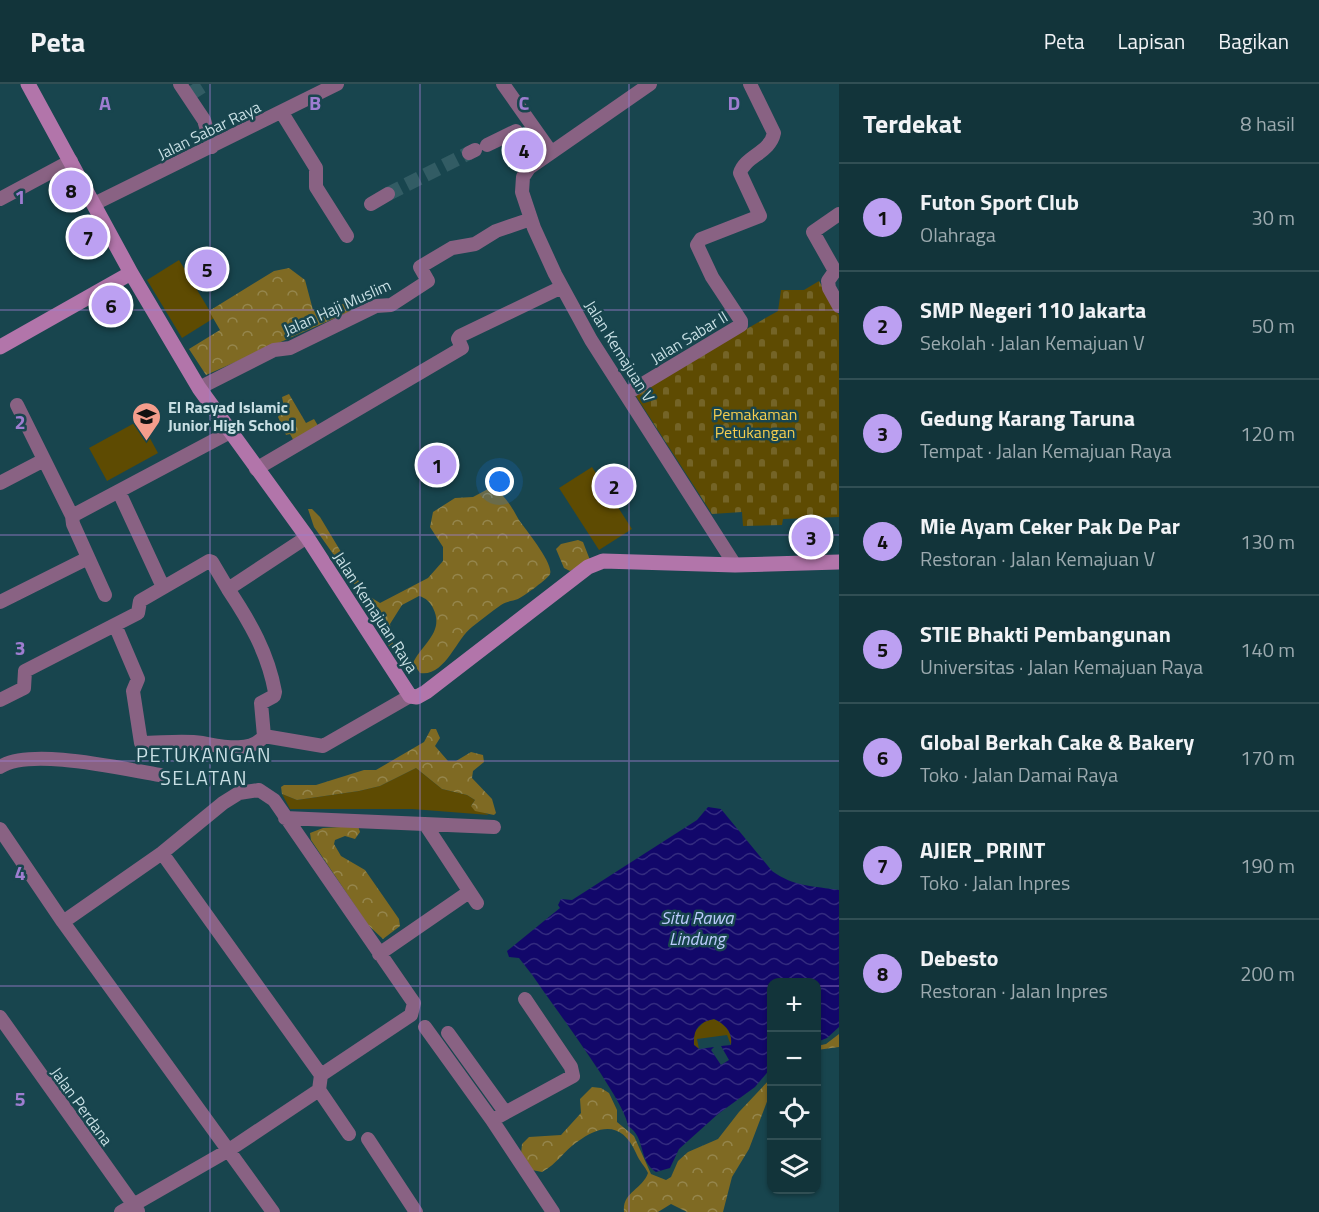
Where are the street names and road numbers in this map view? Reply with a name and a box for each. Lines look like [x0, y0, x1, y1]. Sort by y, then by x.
street label: Jalan Sabar Raya [153, 95, 265, 165]
street label: Jalan Haji Muslim [279, 272, 395, 342]
street label: Jalan Kemajuan V [579, 295, 661, 407]
street label: Jalan Sabar II [646, 304, 732, 370]
street label: Jalan Kemajuan Raya [328, 547, 424, 677]
street label: Jalan Perdana [45, 1062, 119, 1150]

